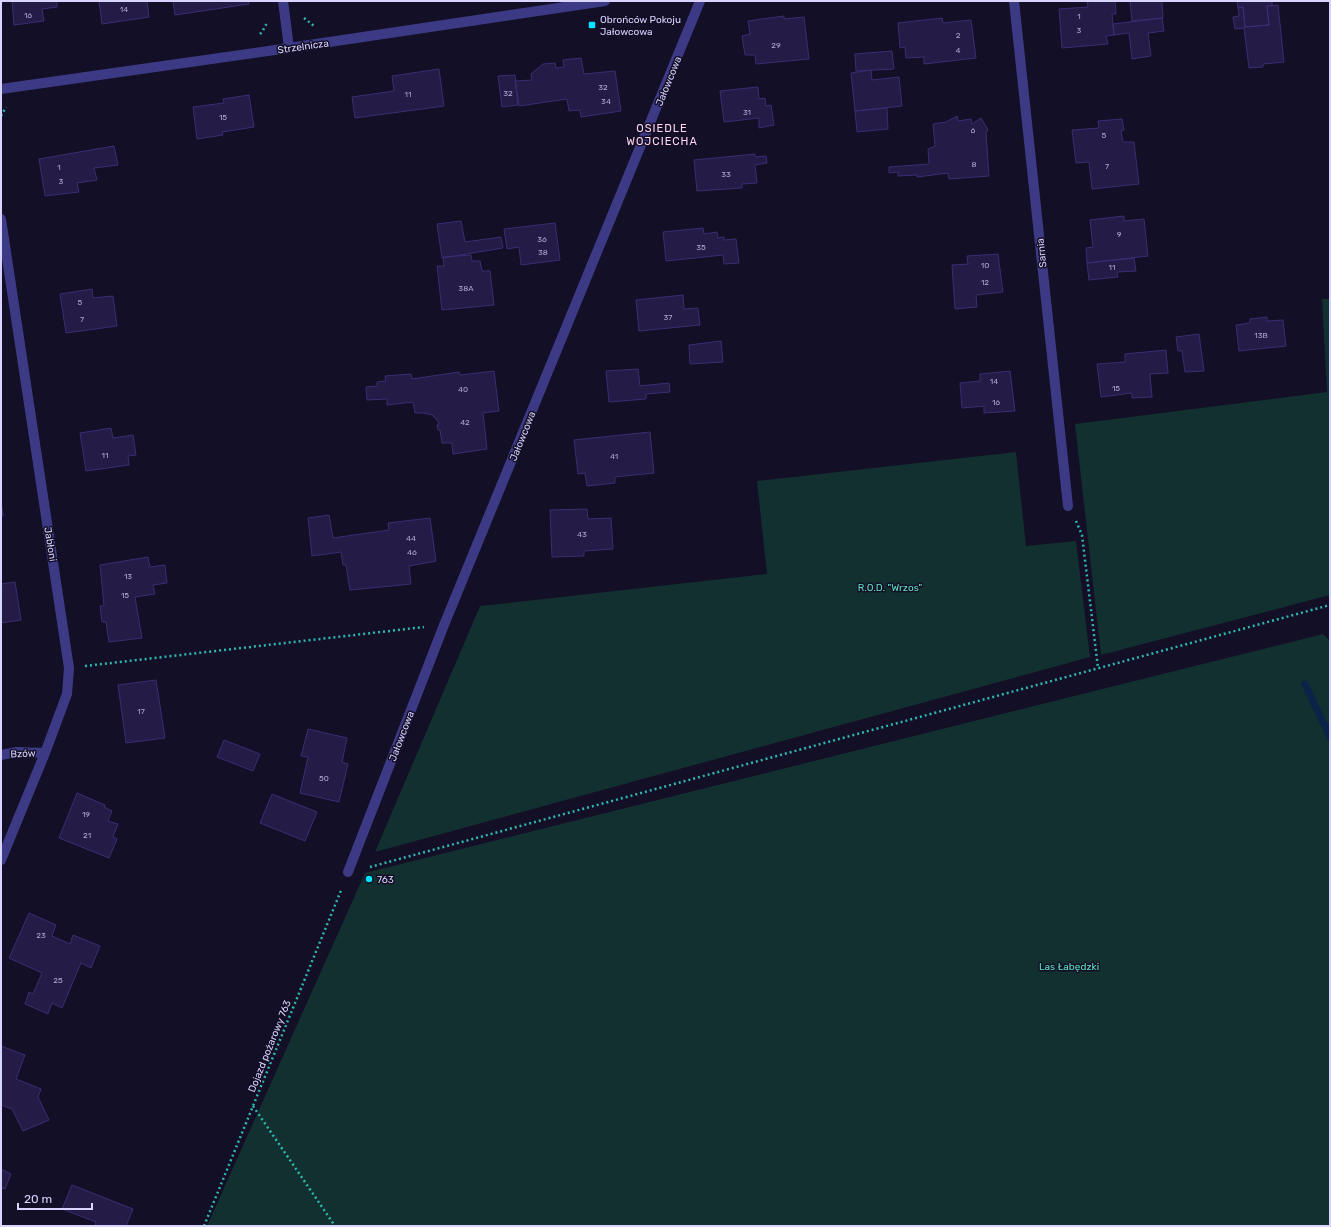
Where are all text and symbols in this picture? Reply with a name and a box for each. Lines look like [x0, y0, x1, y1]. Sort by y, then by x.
house number: 14 [120, 5, 128, 14]
house number: 16 [24, 11, 32, 20]
house number: 1 [1077, 12, 1081, 21]
place label: Obrońców Pokoju Jałowcowa [600, 14, 681, 38]
marker: Obrońców Pokoju Jałowcowa [587, 20, 597, 30]
house number: 3 [1077, 26, 1082, 35]
house number: 2 [956, 31, 961, 40]
street label: Strzelnicza [277, 37, 330, 57]
house number: 29 [771, 41, 781, 50]
house number: 4 [956, 46, 961, 55]
street label: Jałowcowa [654, 55, 684, 108]
house number: 32 [598, 83, 608, 92]
house number: 32 [503, 89, 513, 98]
house number: 11 [405, 90, 411, 99]
house number: 34 [601, 97, 611, 106]
house number: 31 [743, 108, 751, 117]
house number: 15 [219, 113, 227, 122]
district label: OSIEDLE WOJCIECHA [626, 122, 698, 148]
house number: 6 [971, 126, 976, 135]
house number: 5 [1102, 131, 1107, 140]
house number: 8 [971, 160, 977, 169]
house number: 7 [1105, 162, 1109, 171]
house number: 1 [57, 163, 61, 172]
house number: 33 [721, 170, 731, 179]
house number: 3 [59, 177, 64, 186]
house number: 9 [1117, 230, 1122, 239]
house number: 36 [537, 235, 547, 244]
street label: Sarnia [1034, 238, 1050, 268]
house number: 35 [696, 243, 706, 252]
house number: 38 [538, 248, 548, 257]
house number: 10 [981, 261, 989, 270]
house number: 11 [1109, 263, 1115, 272]
house number: 12 [981, 278, 989, 287]
house number: 38A [458, 284, 474, 293]
house number: 5 [78, 298, 83, 307]
house number: 37 [664, 313, 672, 322]
house number: 7 [80, 315, 84, 324]
house number: 13B [1254, 331, 1268, 340]
house number: 14 [990, 377, 998, 386]
house number: 15 [1112, 384, 1120, 393]
house number: 40 [458, 385, 468, 394]
house number: 16 [992, 398, 1000, 407]
street label: Jałowcowa [508, 410, 538, 463]
house number: 42 [460, 418, 470, 427]
house number: 11 [102, 451, 108, 460]
house number: 41 [610, 452, 618, 461]
street label: Jabłoni [41, 526, 59, 562]
house number: 43 [577, 530, 587, 539]
house number: 44 [406, 534, 416, 543]
house number: 46 [407, 548, 417, 557]
house number: 13 [124, 572, 132, 581]
park label: R.O.D. "Wrzos" [858, 582, 922, 594]
house number: 15 [121, 591, 129, 600]
house number: 17 [137, 707, 145, 716]
street label: Jałowcowa [387, 710, 417, 763]
street label: Bzów [10, 748, 36, 760]
house number: 50 [319, 774, 329, 783]
house number: 19 [82, 810, 90, 819]
house number: 21 [83, 831, 91, 840]
marker: 763 [364, 874, 374, 884]
place label: 763 [377, 874, 394, 886]
house number: 23 [36, 931, 46, 940]
park label: Las Łabędzki [1039, 961, 1099, 973]
house number: 25 [53, 976, 63, 985]
street label: Dojazd pożarowy 763 [246, 999, 294, 1094]
scale bar [18, 1185, 92, 1211]
text: 20 m [24, 1192, 52, 1206]

